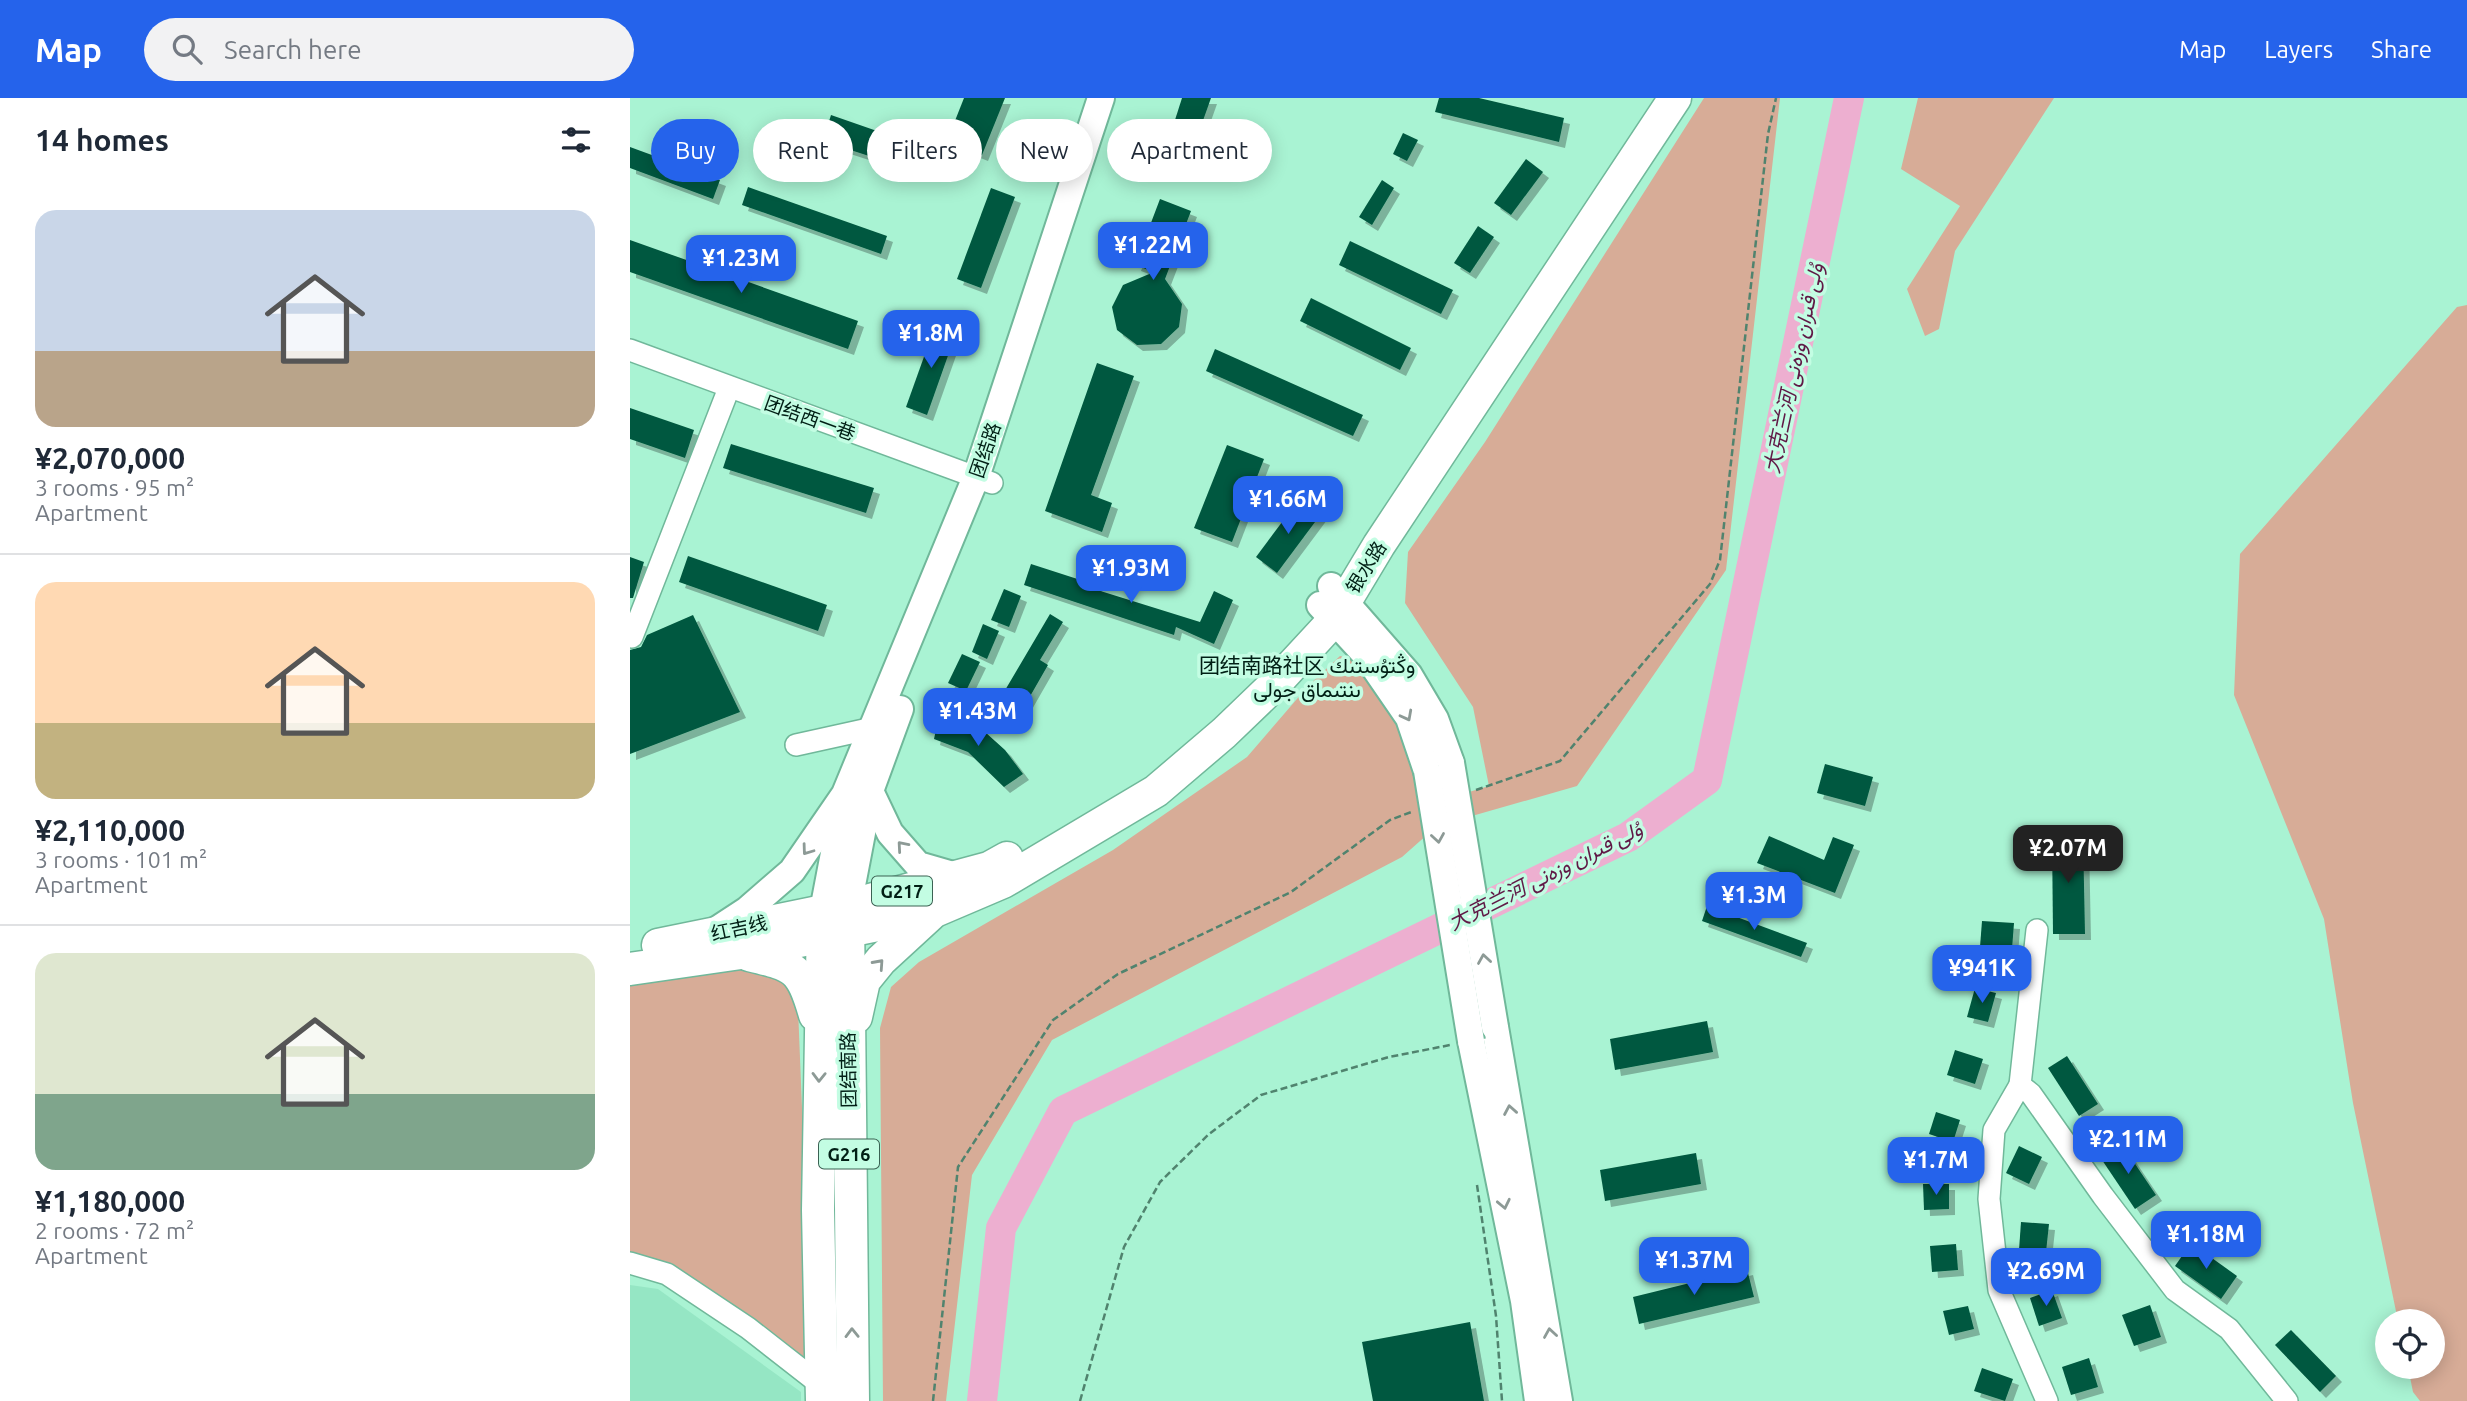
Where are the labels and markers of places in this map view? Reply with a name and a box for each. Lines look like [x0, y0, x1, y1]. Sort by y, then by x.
pin: ¥1.22M [1096, 222, 1210, 282]
pin: ¥1.23M [684, 236, 798, 295]
pin: ¥1.8M [882, 310, 980, 370]
pin: ¥1.66M [1231, 476, 1345, 536]
pin: ¥1.93M [1074, 546, 1188, 605]
pin: ¥1.43M [921, 688, 1035, 748]
pin: ¥2.07M [2011, 826, 2125, 885]
pin: ¥1.3M [1705, 872, 1803, 932]
pin: ¥941K [1933, 946, 2031, 1005]
pin: ¥2.11M [2071, 1116, 2185, 1176]
pin: ¥1.7M [1887, 1138, 1985, 1197]
pin: ¥1.18M [2149, 1212, 2263, 1271]
pin: ¥1.37M [1637, 1238, 1751, 1297]
pin: ¥2.69M [1989, 1248, 2103, 1308]

